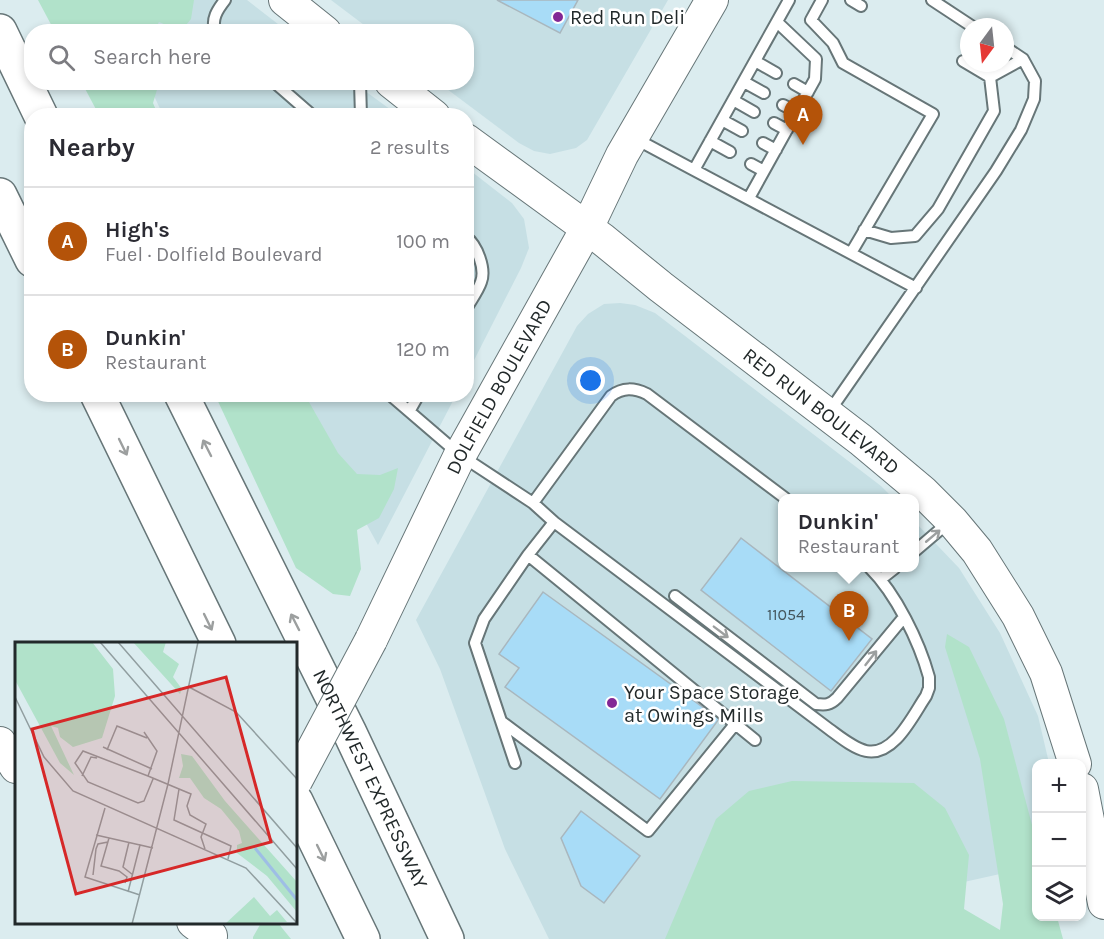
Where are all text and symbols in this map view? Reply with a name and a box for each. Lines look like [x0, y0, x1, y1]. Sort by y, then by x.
place label: Red Run Deli [570, 6, 685, 29]
marker: Red Run Deli [551, 10, 565, 24]
north arrow [960, 18, 1014, 72]
search box [24, 24, 474, 90]
icon: search [45, 41, 78, 74]
text: Search here [93, 44, 211, 70]
pin: A [784, 96, 822, 145]
text: Nearby [48, 132, 135, 163]
text: 2 results [370, 136, 450, 159]
text: High's [105, 217, 170, 243]
text: A [61, 230, 74, 253]
text: 100 m [396, 230, 450, 253]
text: Fuel · Dolfield Boulevard [105, 243, 323, 266]
street label: DOLFIELD BOULEVARD [441, 295, 556, 478]
text: Dunkin' [105, 325, 186, 351]
text: B [61, 338, 74, 361]
text: 120 m [396, 338, 450, 361]
street label: RED RUN BOULEVARD [739, 343, 904, 479]
text: Restaurant [105, 351, 207, 374]
your location [576, 366, 605, 395]
one-way arrow [118, 438, 129, 456]
one-way arrow [201, 439, 213, 457]
popup [778, 494, 919, 572]
text: Dunkin' [798, 509, 878, 535]
one-way arrow [925, 529, 941, 542]
text: Restaurant [798, 535, 899, 558]
pin: B [830, 592, 868, 641]
house number: 11054 [767, 605, 805, 624]
one-way arrow [203, 613, 215, 631]
one-way arrow [289, 614, 301, 631]
one-way arrow [713, 625, 729, 638]
inset map [15, 642, 297, 924]
one-way arrow [865, 651, 878, 667]
street label: NORTHWEST EXPRESSWAY [308, 665, 433, 892]
place label: Your Space Storage at Owings Mills [624, 681, 799, 727]
marker: Your Space Storage at Owings Mills [605, 696, 619, 710]
map controls [1032, 759, 1086, 921]
button: + [1032, 759, 1086, 813]
button: − [1032, 813, 1086, 867]
one-way arrow [316, 844, 328, 862]
button: layers [1032, 867, 1086, 921]

